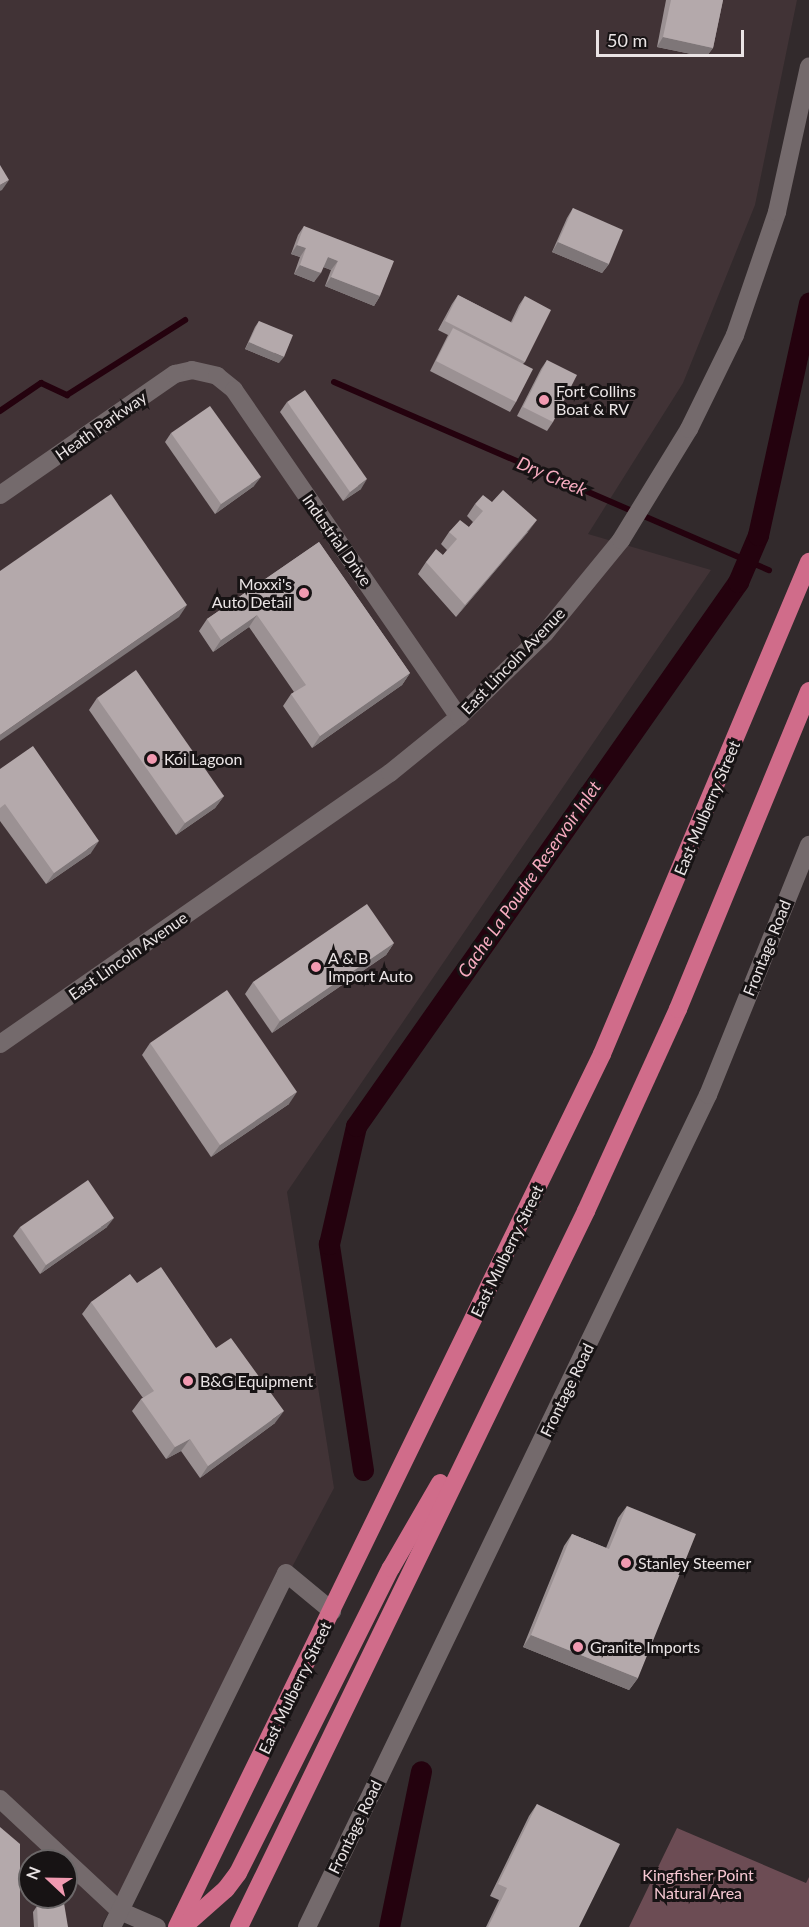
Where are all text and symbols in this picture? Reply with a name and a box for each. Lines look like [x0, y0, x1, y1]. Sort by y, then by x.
scale bar [599, 18, 748, 56]
text: 50 m [607, 29, 647, 51]
place label: Fort Collins Boat & RV [556, 381, 636, 419]
street label: Heath Parkway [52, 388, 150, 464]
marker: Fort Collins Boat & RV [537, 393, 551, 407]
water label: Dry Creek [514, 452, 590, 500]
street label: Industrial Drive [298, 490, 376, 590]
place label: Moxxi's Auto Detail [212, 574, 292, 612]
marker: Moxxi's Auto Detail [297, 586, 311, 600]
street label: East Lincoln Avenue [457, 604, 569, 718]
street label: East Mulberry Street [670, 738, 744, 878]
place label: Koi Lagoon [164, 749, 242, 769]
marker: Koi Lagoon [145, 752, 159, 766]
water label: Cache La Poudre Reservoir Inlet [453, 776, 605, 982]
street label: Frontage Road [739, 897, 795, 999]
street label: East Lincoln Avenue [65, 908, 191, 1004]
place label: A & B Import Auto [328, 948, 414, 986]
marker: A & B Import Auto [309, 960, 323, 974]
street label: East Mulberry Street [467, 1182, 547, 1320]
street label: Frontage Road [536, 1340, 598, 1440]
place label: B&G Equipment [200, 1371, 313, 1391]
marker: B&G Equipment [181, 1374, 195, 1388]
place label: Stanley Steemer [638, 1553, 752, 1573]
marker: Stanley Steemer [619, 1556, 633, 1570]
street label: East Mulberry Street [255, 1619, 335, 1757]
place label: Granite Imports [590, 1637, 700, 1657]
marker: Granite Imports [571, 1640, 585, 1654]
street label: Frontage Road [324, 1777, 386, 1877]
north arrow [18, 1849, 78, 1909]
text: N [22, 1864, 44, 1882]
park label: Kingfisher Point Natural Area [642, 1865, 754, 1903]

